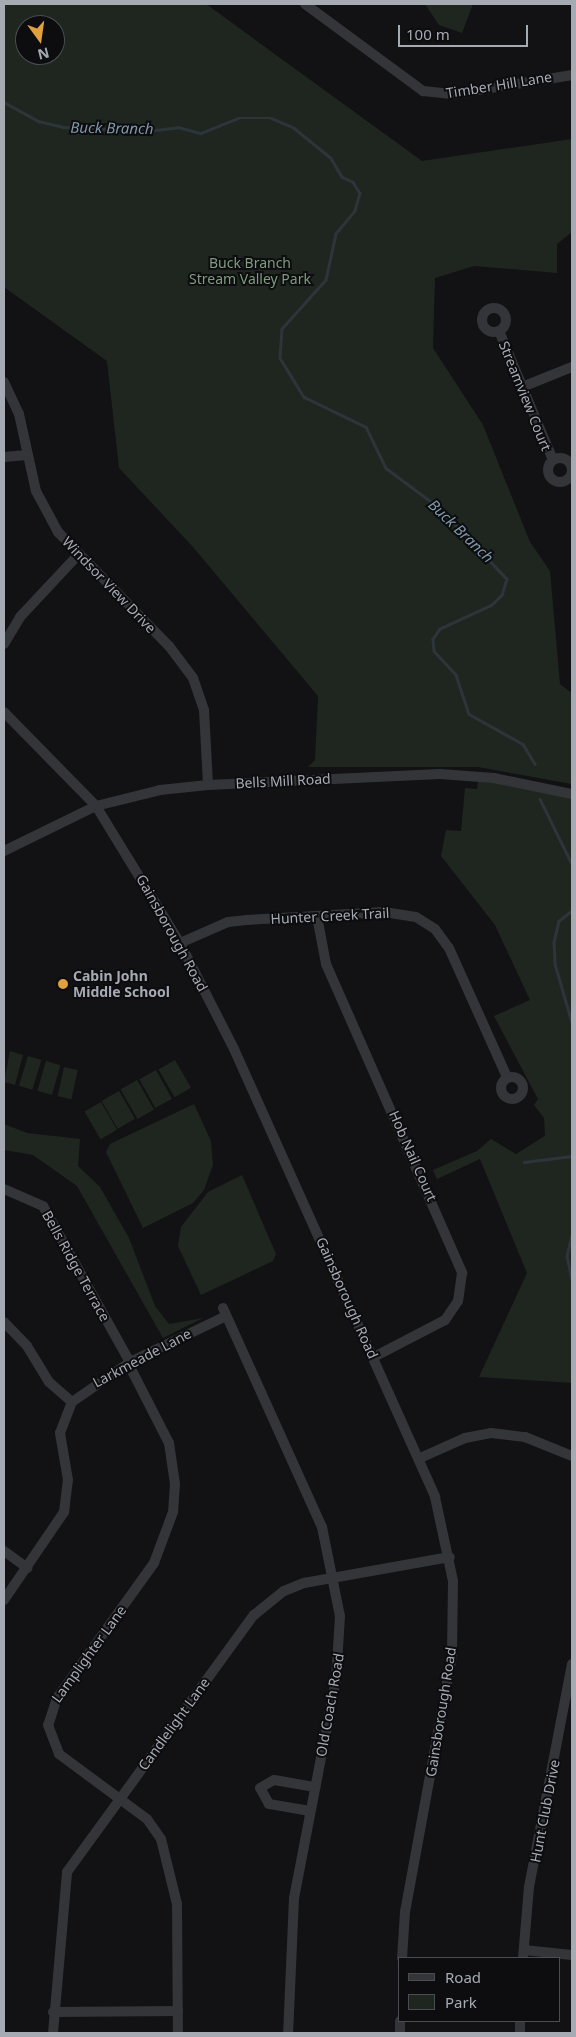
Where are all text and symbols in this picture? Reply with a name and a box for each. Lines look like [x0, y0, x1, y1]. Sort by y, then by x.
north arrow [15, 15, 65, 65]
scale bar [401, 15, 531, 47]
text: 100 m [406, 24, 450, 44]
text: N [36, 43, 51, 65]
street label: Timber Hill Lane [445, 68, 553, 102]
water label: Buck Branch [70, 118, 154, 138]
park label: Buck Branch Stream Valley Park [189, 255, 311, 288]
street label: Streamview Court [495, 339, 555, 453]
water label: Buck Branch [425, 496, 497, 566]
street label: Windsor View Drive [59, 533, 159, 637]
street label: Bells Mill Road [235, 770, 331, 792]
street label: Gainsborough Road [133, 872, 211, 994]
street label: Hunter Creek Trail [270, 904, 390, 928]
place label: Cabin John Middle School [73, 968, 170, 1000]
marker: Cabin John Middle School [57, 978, 69, 990]
street label: Hob Nail Court [386, 1108, 440, 1204]
street label: Bells Ridge Terrace [39, 1208, 113, 1324]
street label: Gainsborough Road [313, 1235, 381, 1361]
street label: Larkmeade Lane [90, 1325, 194, 1391]
street label: Lamplighter Lane [48, 1602, 130, 1706]
street label: Gainsborough Road [422, 1646, 460, 1778]
street label: Old Coach Road [313, 1652, 347, 1758]
street label: Candlelight Lane [135, 1674, 213, 1774]
street label: Hunt Club Drive [527, 1758, 563, 1864]
legend [398, 1957, 561, 2022]
text: Road [445, 1967, 481, 1987]
text: Park [445, 1992, 477, 2012]

